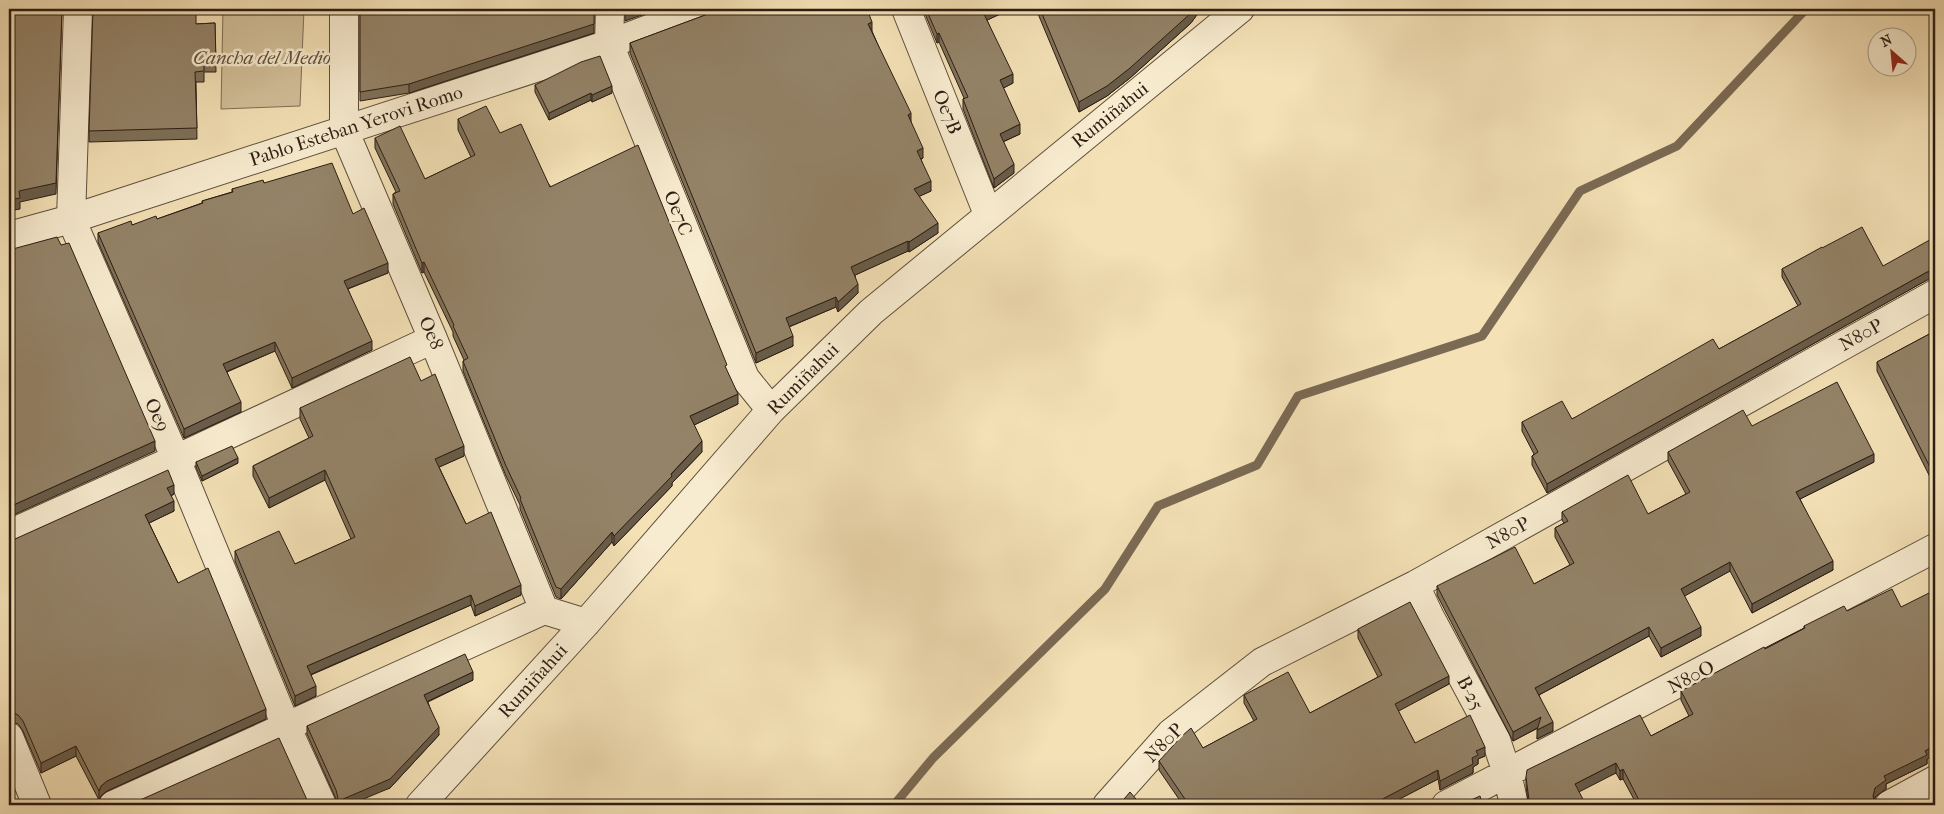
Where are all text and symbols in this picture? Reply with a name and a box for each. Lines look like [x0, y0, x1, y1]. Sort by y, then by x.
north arrow [1866, 28, 1916, 78]
text: N [1878, 31, 1895, 51]
park label: Cancha del Medio [193, 47, 331, 69]
street label: Rumiñahui [1067, 77, 1153, 153]
street label: Pablo Esteban Yerovi Romo [247, 81, 466, 171]
street label: Oe7B [928, 87, 966, 137]
street label: Oe7C [659, 187, 697, 239]
street label: Oe8 [414, 313, 448, 353]
street label: N80P [1836, 314, 1887, 356]
street label: Rumiñahui [763, 338, 844, 419]
street label: Oe9 [140, 395, 174, 435]
street label: N80P [1483, 512, 1534, 554]
street label: Rumiñahui [494, 639, 572, 723]
street label: N80O [1664, 656, 1718, 698]
street label: B-25 [1452, 672, 1488, 714]
street label: N80P [1140, 719, 1188, 767]

